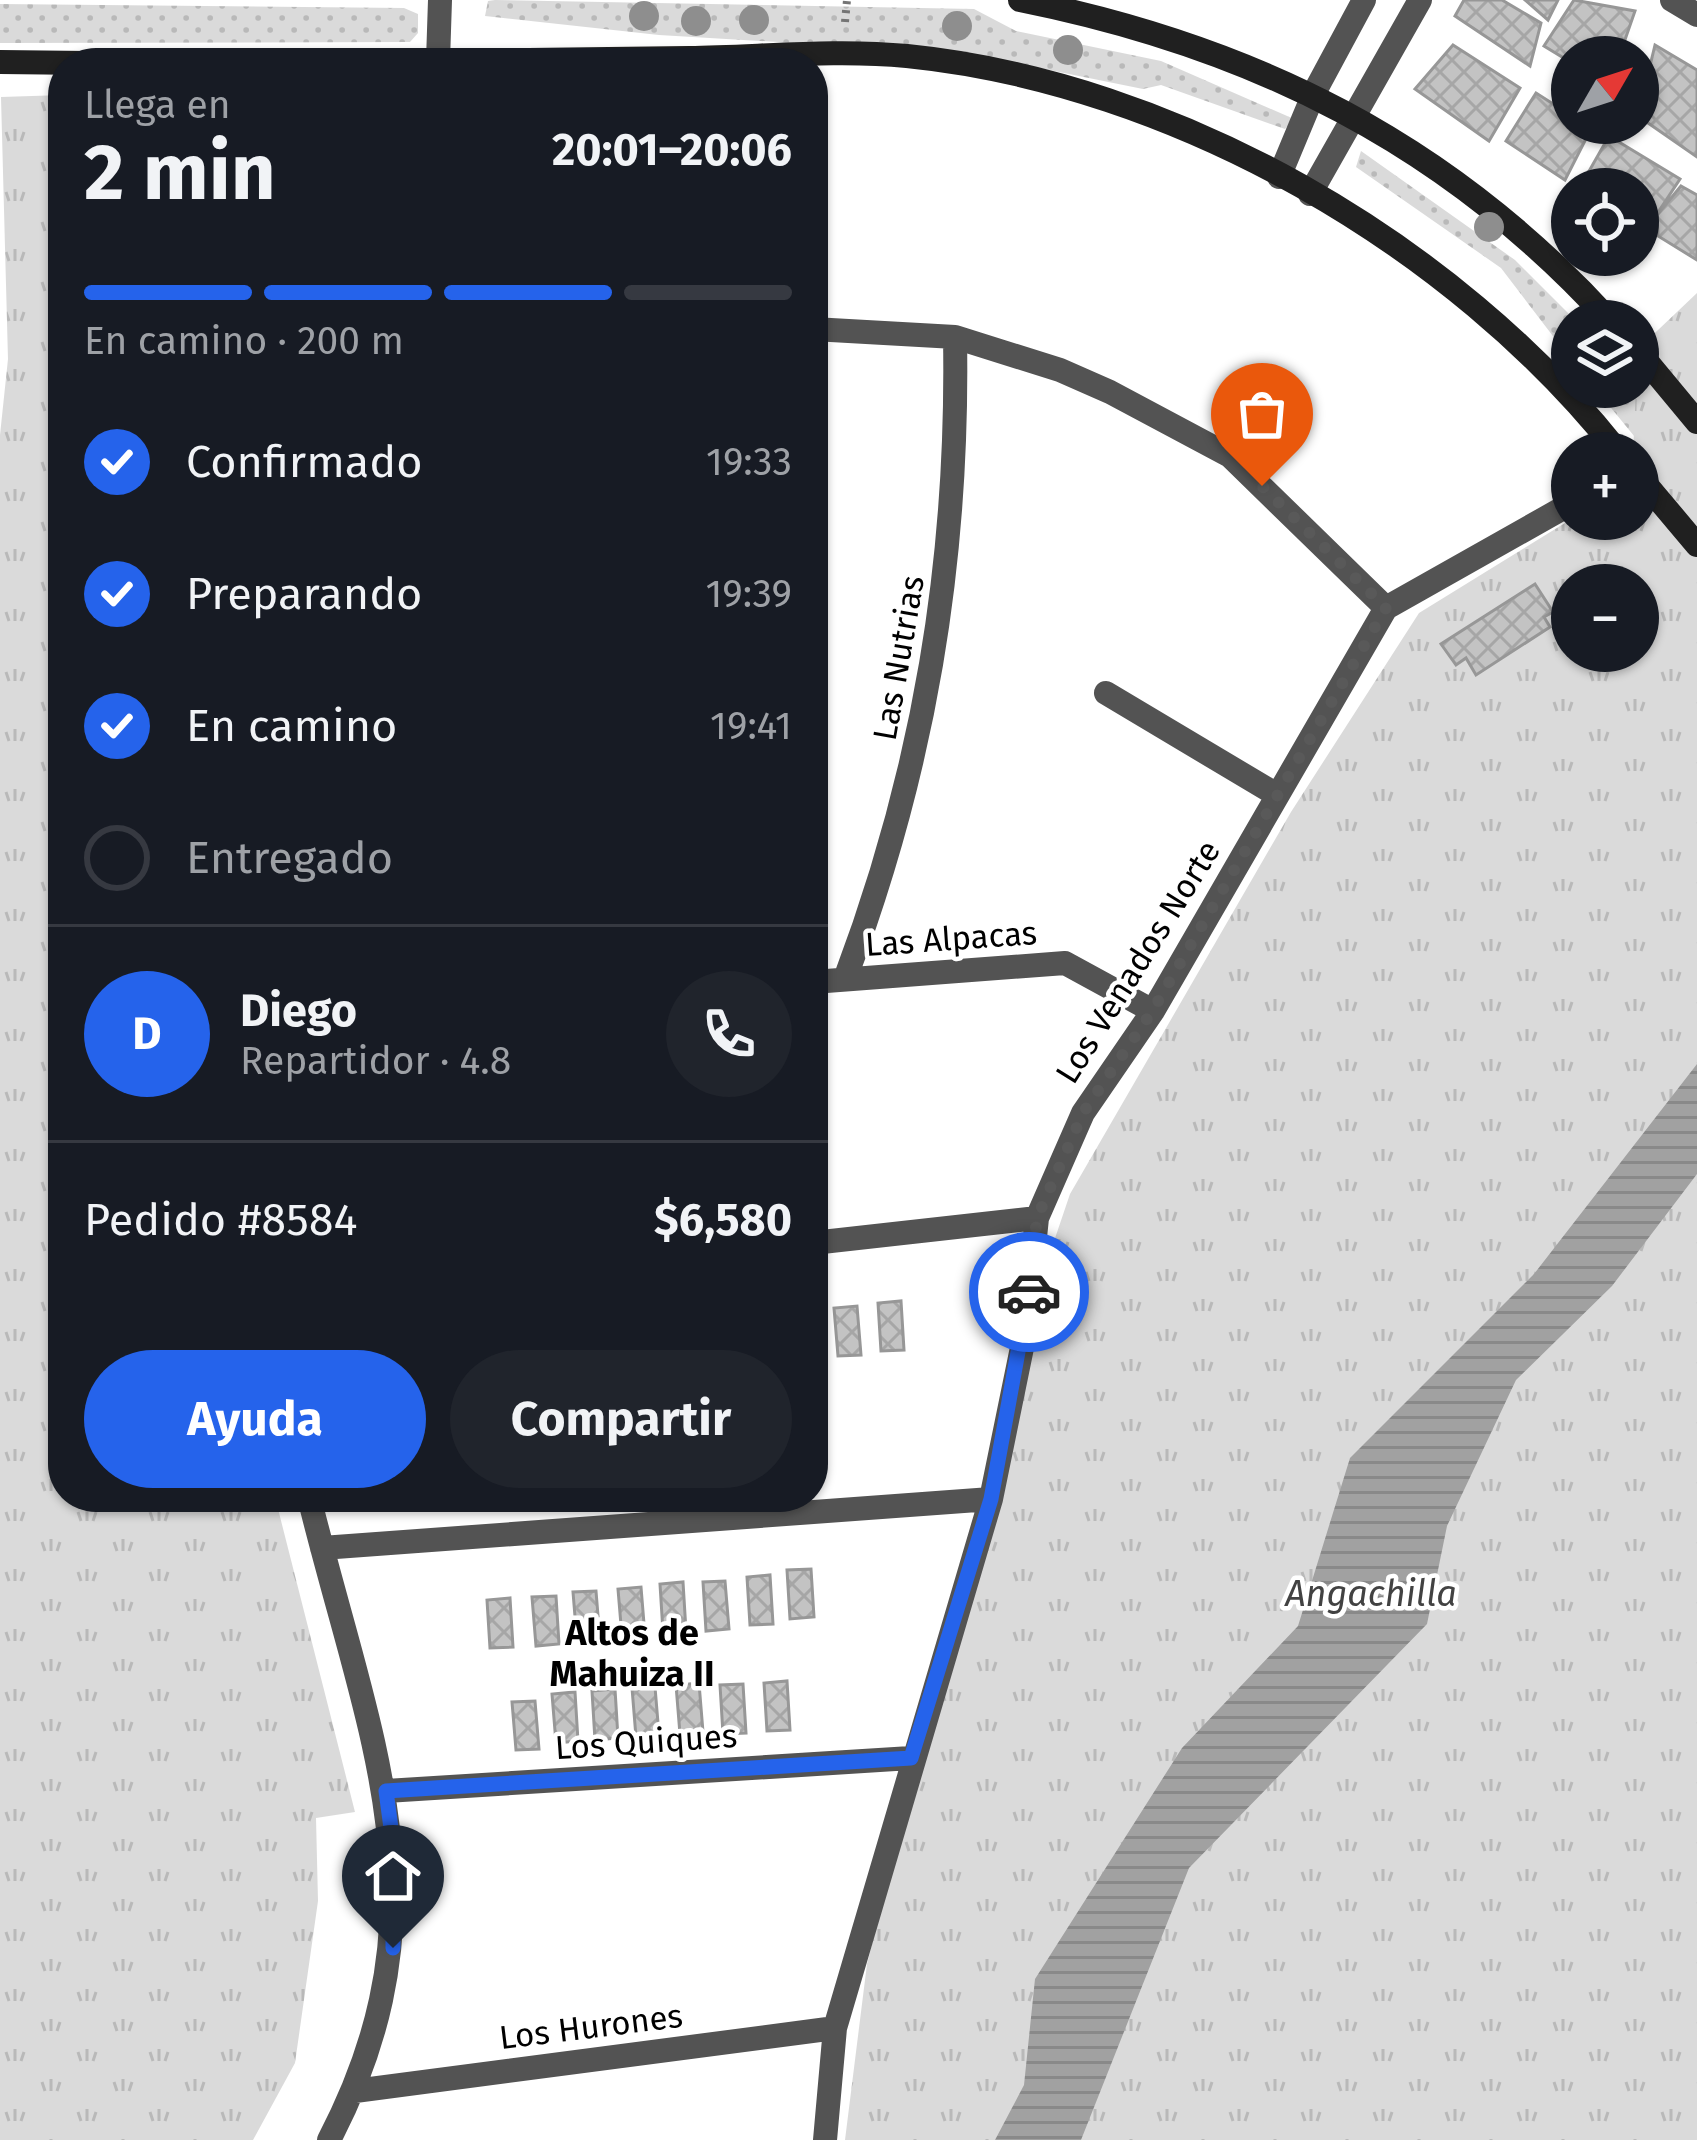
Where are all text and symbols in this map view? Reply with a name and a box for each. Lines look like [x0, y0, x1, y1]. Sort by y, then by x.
north arrow [1551, 36, 1659, 144]
map controls [1551, 36, 1659, 672]
text: Llega en [84, 82, 231, 128]
text: 20:01–20:06 [552, 123, 792, 177]
text: 2 min [84, 126, 276, 220]
button: locate [1551, 168, 1659, 276]
button: layers [1551, 300, 1659, 408]
text: En camino · 200 m [84, 318, 404, 364]
pin [1211, 363, 1313, 486]
icon: bag [1229, 381, 1295, 447]
icon: check [84, 429, 150, 495]
button: + [1551, 432, 1659, 540]
text: Confirmado [186, 435, 422, 489]
text: 19:33 [706, 439, 792, 485]
icon: check [84, 561, 150, 627]
button: − [1551, 564, 1659, 672]
text: Preparando [186, 567, 422, 621]
text: 19:39 [705, 571, 792, 617]
street label: Las Nutrias [865, 572, 933, 744]
icon: check [84, 693, 150, 759]
text: En camino [186, 699, 397, 753]
text: 19:41 [710, 703, 792, 749]
text: Entregado [186, 831, 393, 885]
street label: Los Venados Norte [1047, 833, 1229, 1091]
street label: Las Alpacas [864, 913, 1038, 965]
button: phone [666, 971, 792, 1097]
text: Diego [240, 984, 357, 1038]
text: D [132, 1007, 162, 1061]
text: Repartidor · 4.8 [240, 1038, 511, 1084]
text: Pedido #8584 [84, 1193, 357, 1247]
text: $6,580 [654, 1193, 792, 1247]
courier [969, 1232, 1089, 1352]
icon: car [996, 1259, 1062, 1325]
button: Ayuda [84, 1350, 426, 1488]
button: Compartir [450, 1350, 792, 1488]
water label: Angachilla [1283, 1572, 1457, 1616]
district label: Altos de Mahuiza II [550, 1611, 714, 1696]
street label: Los Quiques [553, 1716, 739, 1768]
pin [342, 1825, 444, 1948]
icon: home [360, 1843, 426, 1909]
street label: Los Hurones [497, 1996, 685, 2058]

